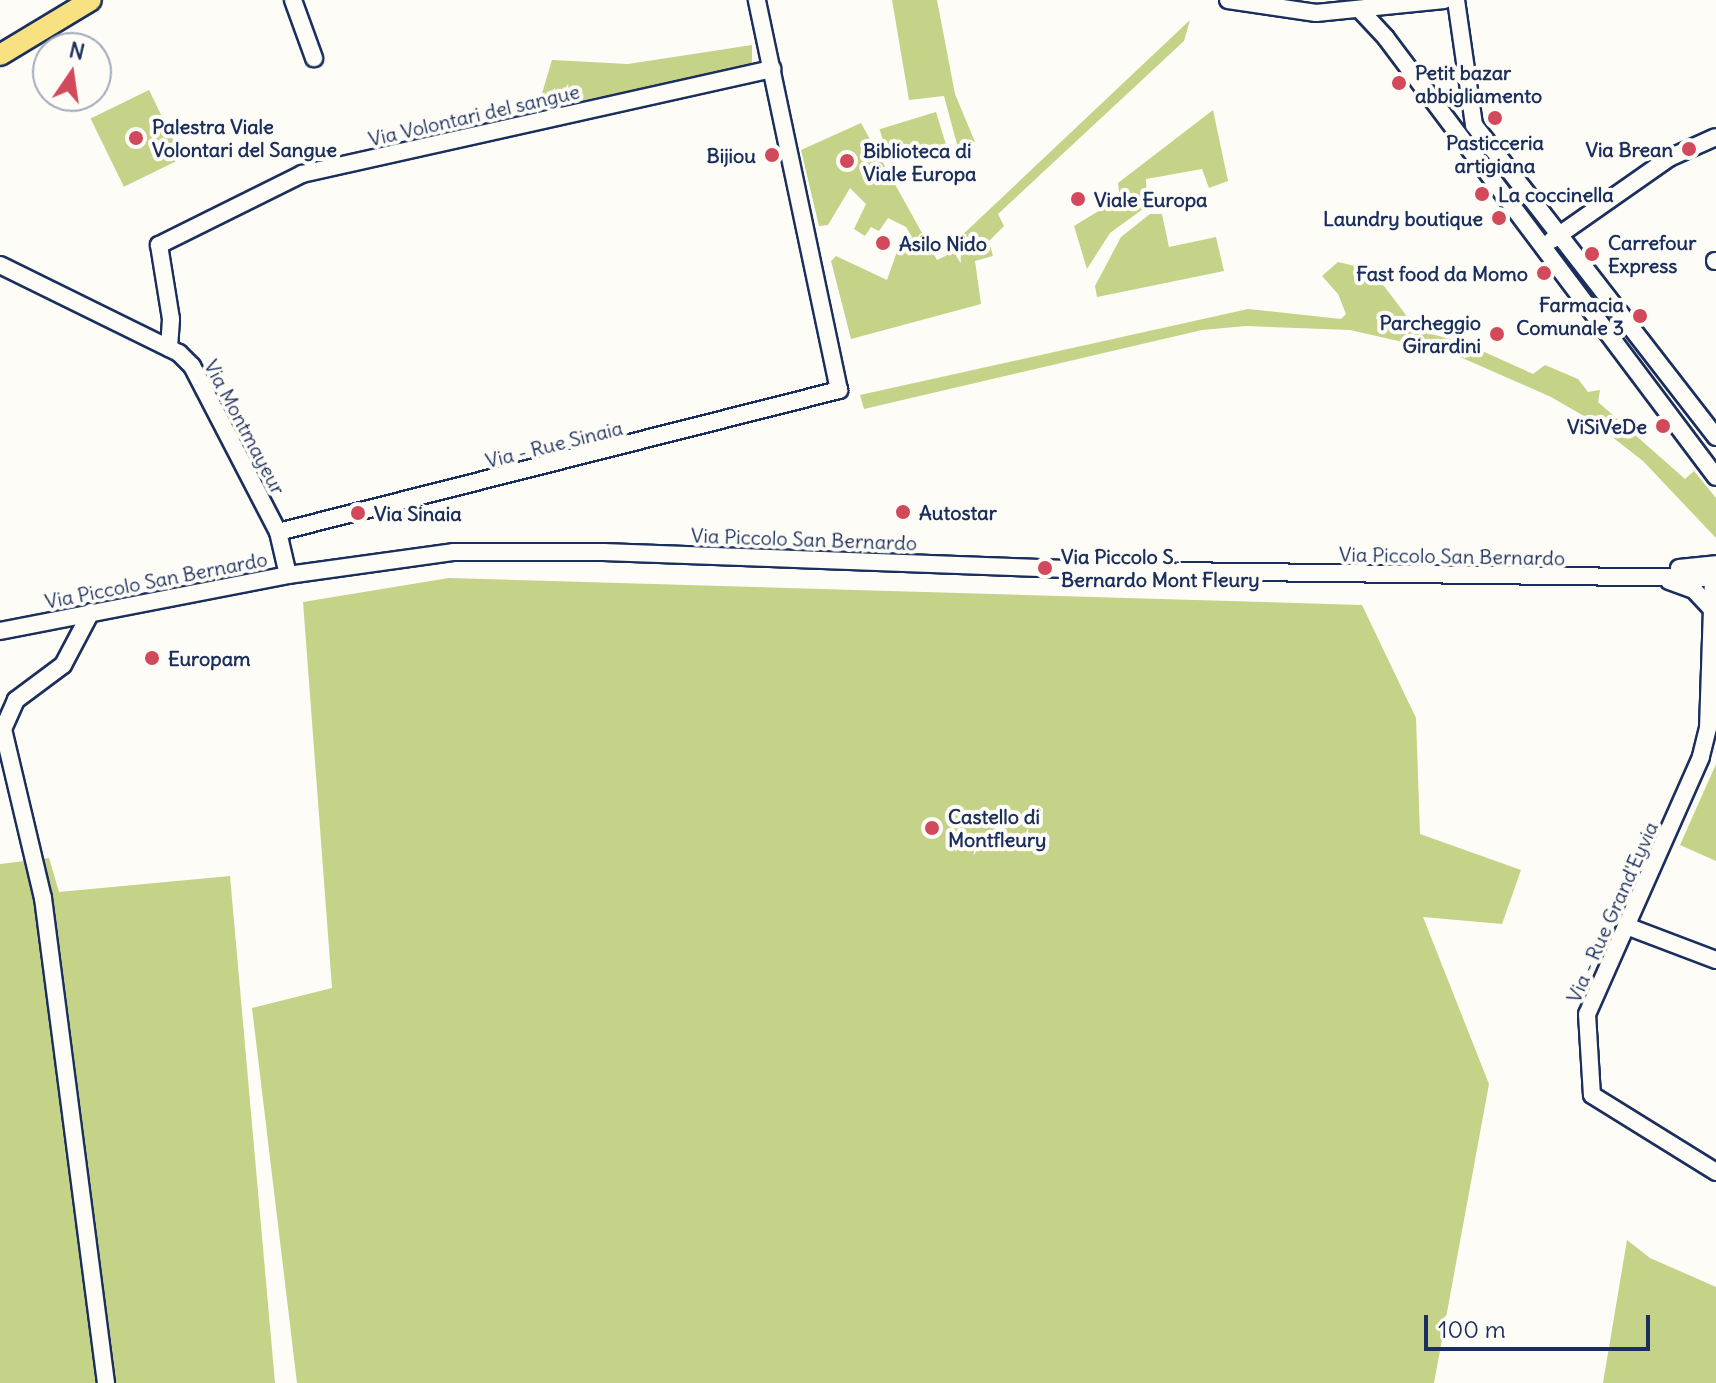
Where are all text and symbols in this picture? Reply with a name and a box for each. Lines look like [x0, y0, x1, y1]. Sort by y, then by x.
north arrow [32, 32, 112, 112]
text: N [66, 35, 87, 66]
place label: Petit bazar abbigliamento [1415, 60, 1542, 107]
marker: Petit bazar abbigliamento [1390, 74, 1408, 92]
street label: Via Volontari del sangue [366, 79, 582, 151]
marker: Pasticceria artigiana [1486, 109, 1504, 127]
place label: Palestra Viale Volontari del Sangue [152, 114, 337, 161]
marker: Palestra Viale Volontari del Sangue [127, 129, 145, 147]
place label: Pasticceria artigiana [1446, 130, 1544, 177]
place label: Via Brean [1585, 137, 1673, 161]
place label: Biblioteca di Viale Europa [863, 138, 977, 185]
marker: Via Brean [1680, 140, 1698, 158]
place label: Bijiou [707, 143, 756, 167]
marker: Bijiou [763, 146, 781, 164]
marker: Biblioteca di Viale Europa [838, 152, 856, 170]
place label: La coccinella [1498, 182, 1614, 206]
marker: La coccinella [1473, 185, 1491, 203]
place label: Viale Europa [1094, 187, 1208, 211]
marker: Viale Europa [1069, 190, 1087, 208]
place label: Laundry boutique [1323, 206, 1483, 230]
marker: Laundry boutique [1490, 209, 1508, 227]
place label: Carrefour Express [1608, 230, 1696, 277]
place label: Asilo Nido [899, 231, 987, 255]
marker: Asilo Nido [874, 234, 892, 252]
marker: Carrefour Express [1583, 245, 1601, 263]
place label: Fast food da Momo [1356, 261, 1528, 285]
marker: Fast food da Momo [1535, 264, 1553, 282]
place label: Farmacia Comunale 3 [1516, 292, 1624, 339]
marker: Farmacia Comunale 3 [1631, 307, 1649, 325]
place label: Parcheggio Girardini [1380, 310, 1481, 357]
marker: Parcheggio Girardini [1488, 325, 1506, 343]
street label: Via Montmayeur [199, 355, 291, 499]
place label: ViSiVeDe [1567, 414, 1647, 438]
street label: Via - Rue Sinaia [483, 415, 625, 473]
marker: ViSiVeDe [1654, 417, 1672, 435]
place label: Autostar [919, 500, 997, 524]
place label: Via Sinaia [374, 501, 462, 525]
marker: Autostar [894, 503, 912, 521]
marker: Via Sinaia [349, 504, 367, 522]
street label: Via Piccolo San Bernardo [691, 523, 917, 555]
street label: Via Piccolo San Bernardo [1339, 542, 1565, 570]
place label: Via Piccolo S. Bernardo Mont Fleury [1061, 544, 1260, 591]
street label: Via Piccolo San Bernardo [43, 547, 269, 613]
marker: Via Piccolo S. Bernardo Mont Fleury [1036, 559, 1054, 577]
place label: Europam [168, 646, 251, 670]
marker: Europam [143, 649, 161, 667]
place label: Castello di Montfleury [948, 804, 1046, 851]
street label: Via - Rue Grand'Eyvia [1561, 818, 1663, 1006]
marker: Castello di Montfleury [923, 819, 941, 837]
scale bar [1428, 1299, 1654, 1349]
text: 100 m [1438, 1314, 1506, 1344]

